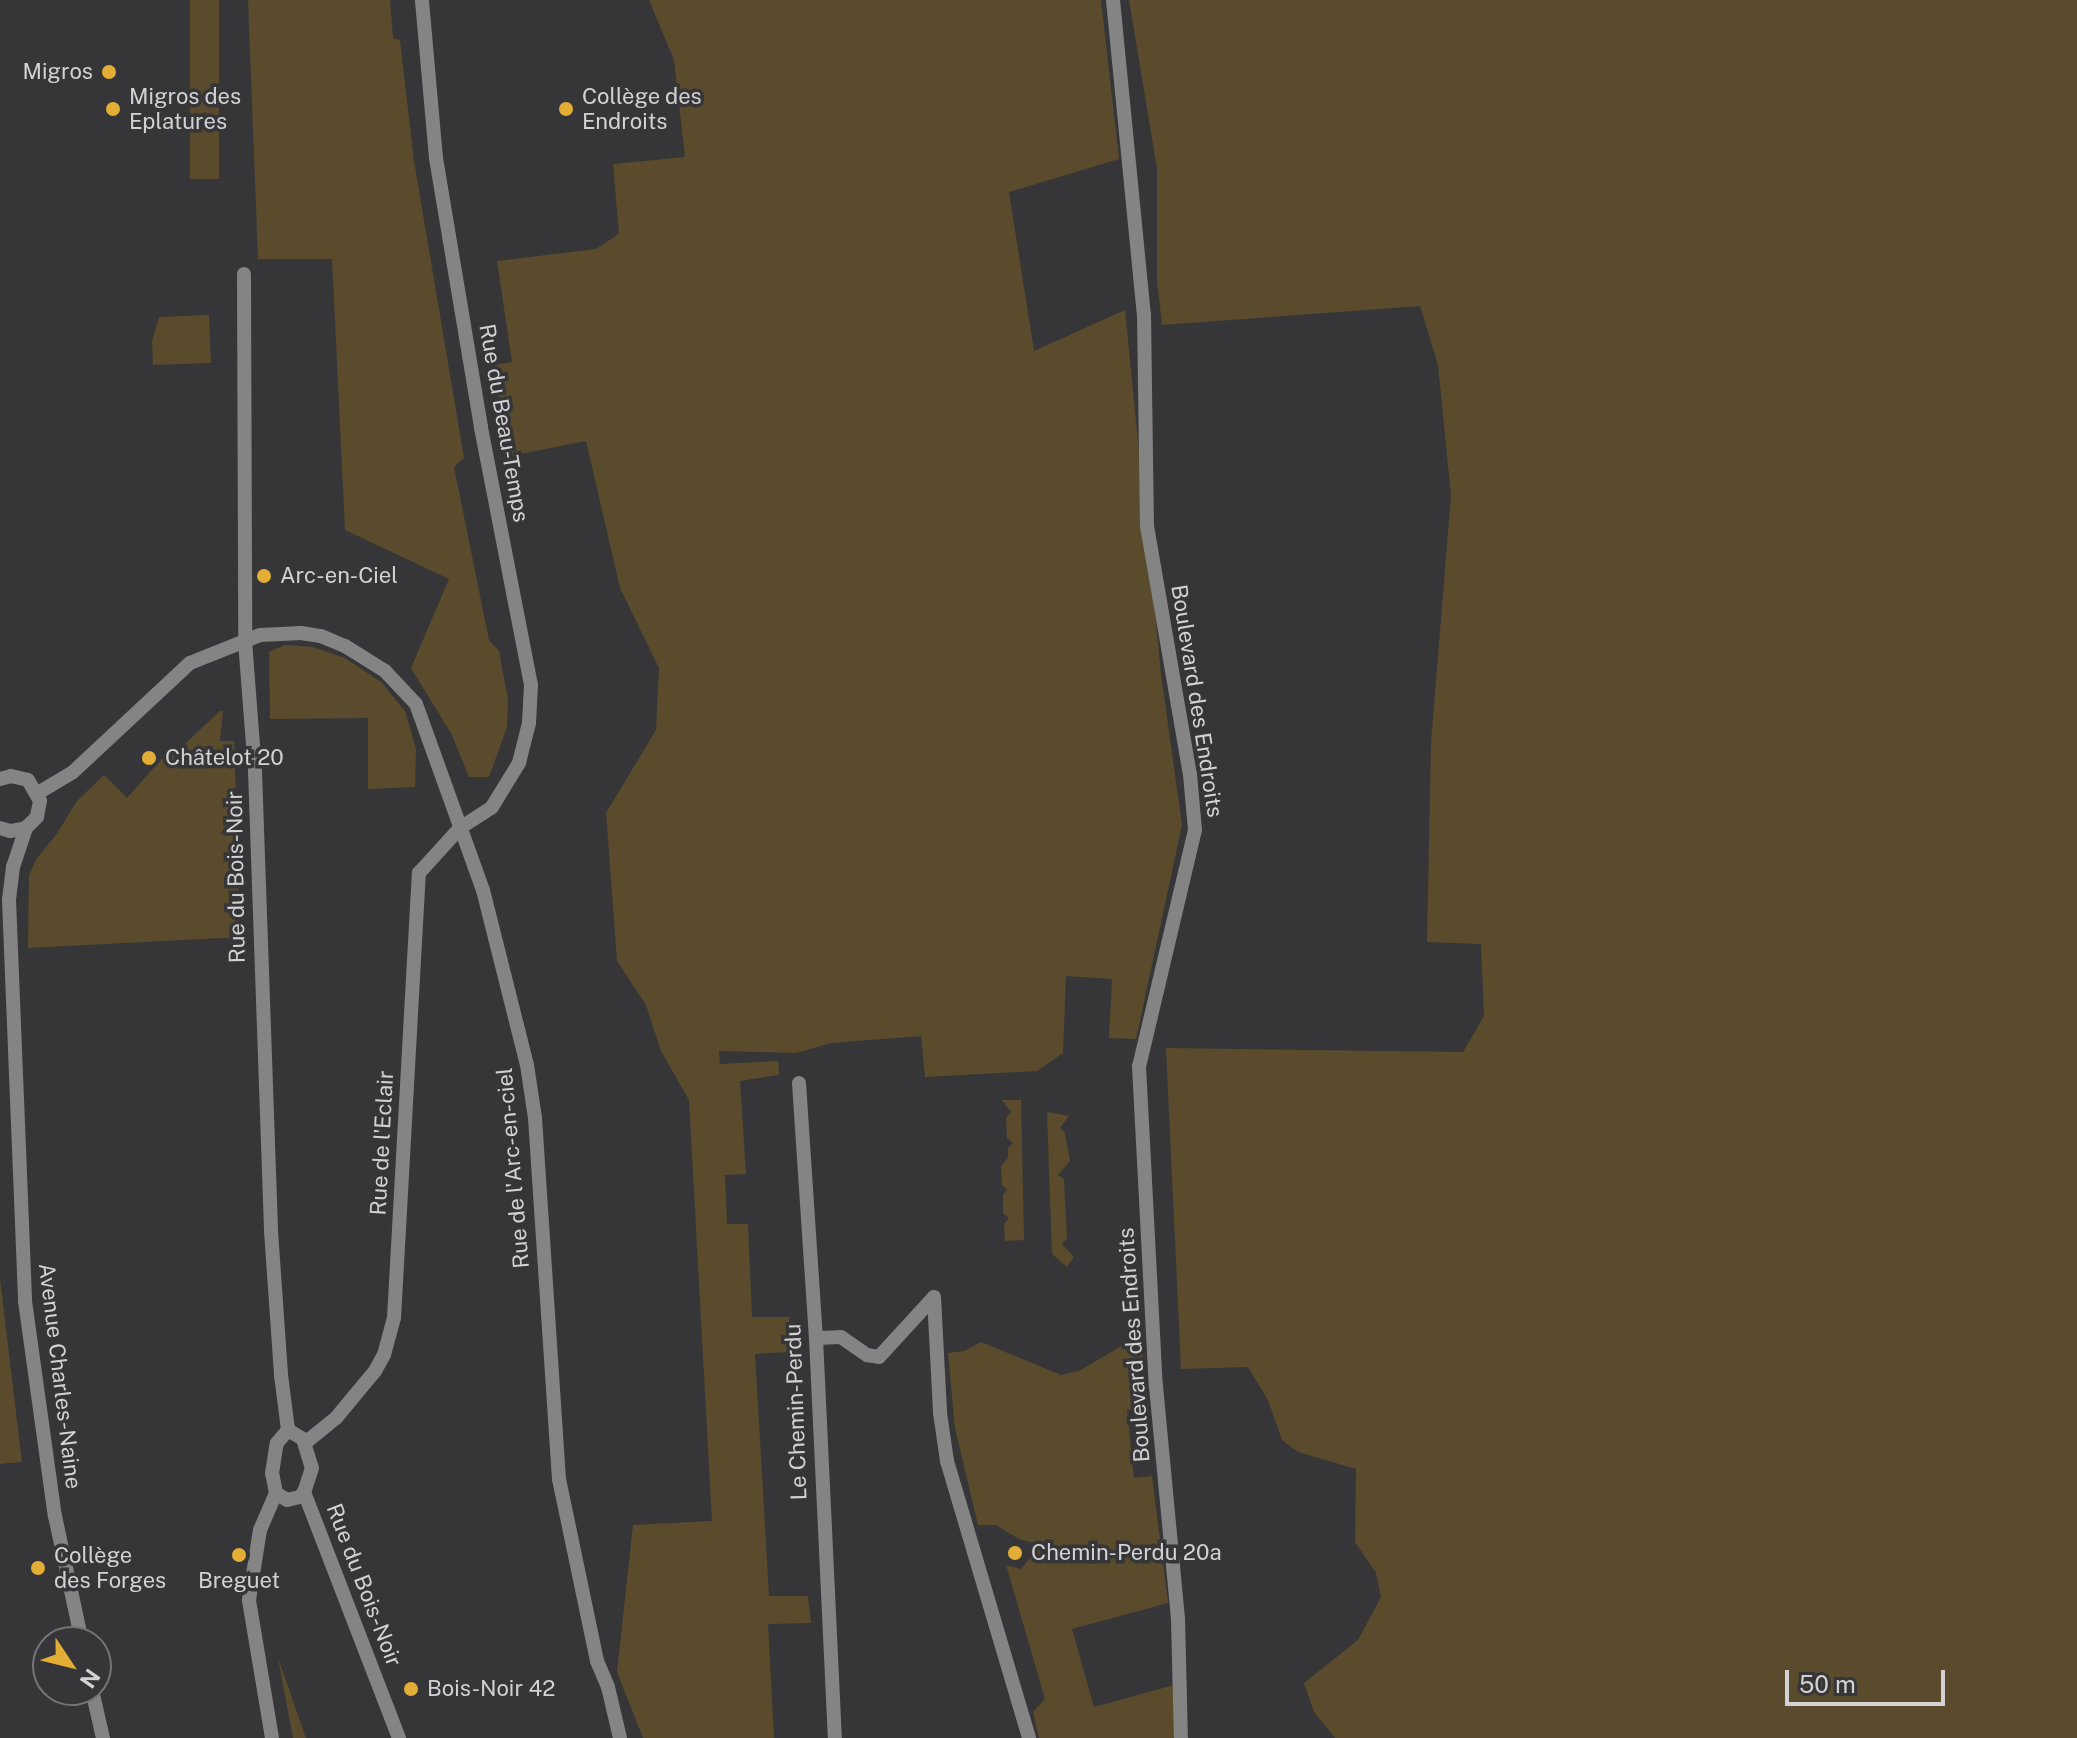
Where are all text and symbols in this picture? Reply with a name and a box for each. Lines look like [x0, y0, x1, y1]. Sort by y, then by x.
place label: Migros [22, 59, 93, 85]
marker: Migros [100, 63, 118, 81]
place label: Migros des Eplatures [129, 83, 241, 134]
place label: Collège des Endroits [582, 83, 702, 134]
marker: Migros des Eplatures [104, 100, 122, 118]
marker: Collège des Endroits [557, 100, 575, 118]
street label: Rue du Beau-Temps [474, 322, 534, 524]
place label: Arc-en-Ciel [280, 563, 398, 589]
marker: Arc-en-Ciel [255, 567, 273, 585]
street label: Boulevard des Endroits [1166, 583, 1228, 819]
place label: Châtelot 20 [165, 745, 284, 771]
marker: Châtelot 20 [140, 749, 158, 767]
street label: Rue du Bois-Noir [221, 791, 251, 963]
street label: Rue de l'Arc-en-ciel [491, 1066, 535, 1270]
street label: Rue de l'Eclair [365, 1070, 399, 1216]
street label: Boulevard des Endroits [1113, 1227, 1155, 1463]
street label: Avenue Charles-Naine [33, 1261, 87, 1491]
street label: Le Chemin-Perdu [780, 1323, 812, 1501]
street label: Rue du Bois-Noir [321, 1500, 407, 1670]
place label: Chemin-Perdu 20a [1031, 1540, 1222, 1566]
place label: Collège des Forges [54, 1542, 166, 1594]
marker: Chemin-Perdu 20a [1006, 1544, 1024, 1562]
marker: Breguet [230, 1546, 248, 1564]
marker: Collège des Forges [29, 1559, 47, 1577]
place label: Breguet [198, 1568, 280, 1594]
north arrow [32, 1626, 112, 1706]
scale bar [1789, 1654, 1949, 1704]
text: N [74, 1664, 106, 1693]
text: 50 m [1799, 1670, 1856, 1698]
place label: Bois-Noir 42 [427, 1676, 555, 1702]
marker: Bois-Noir 42 [402, 1680, 420, 1698]

